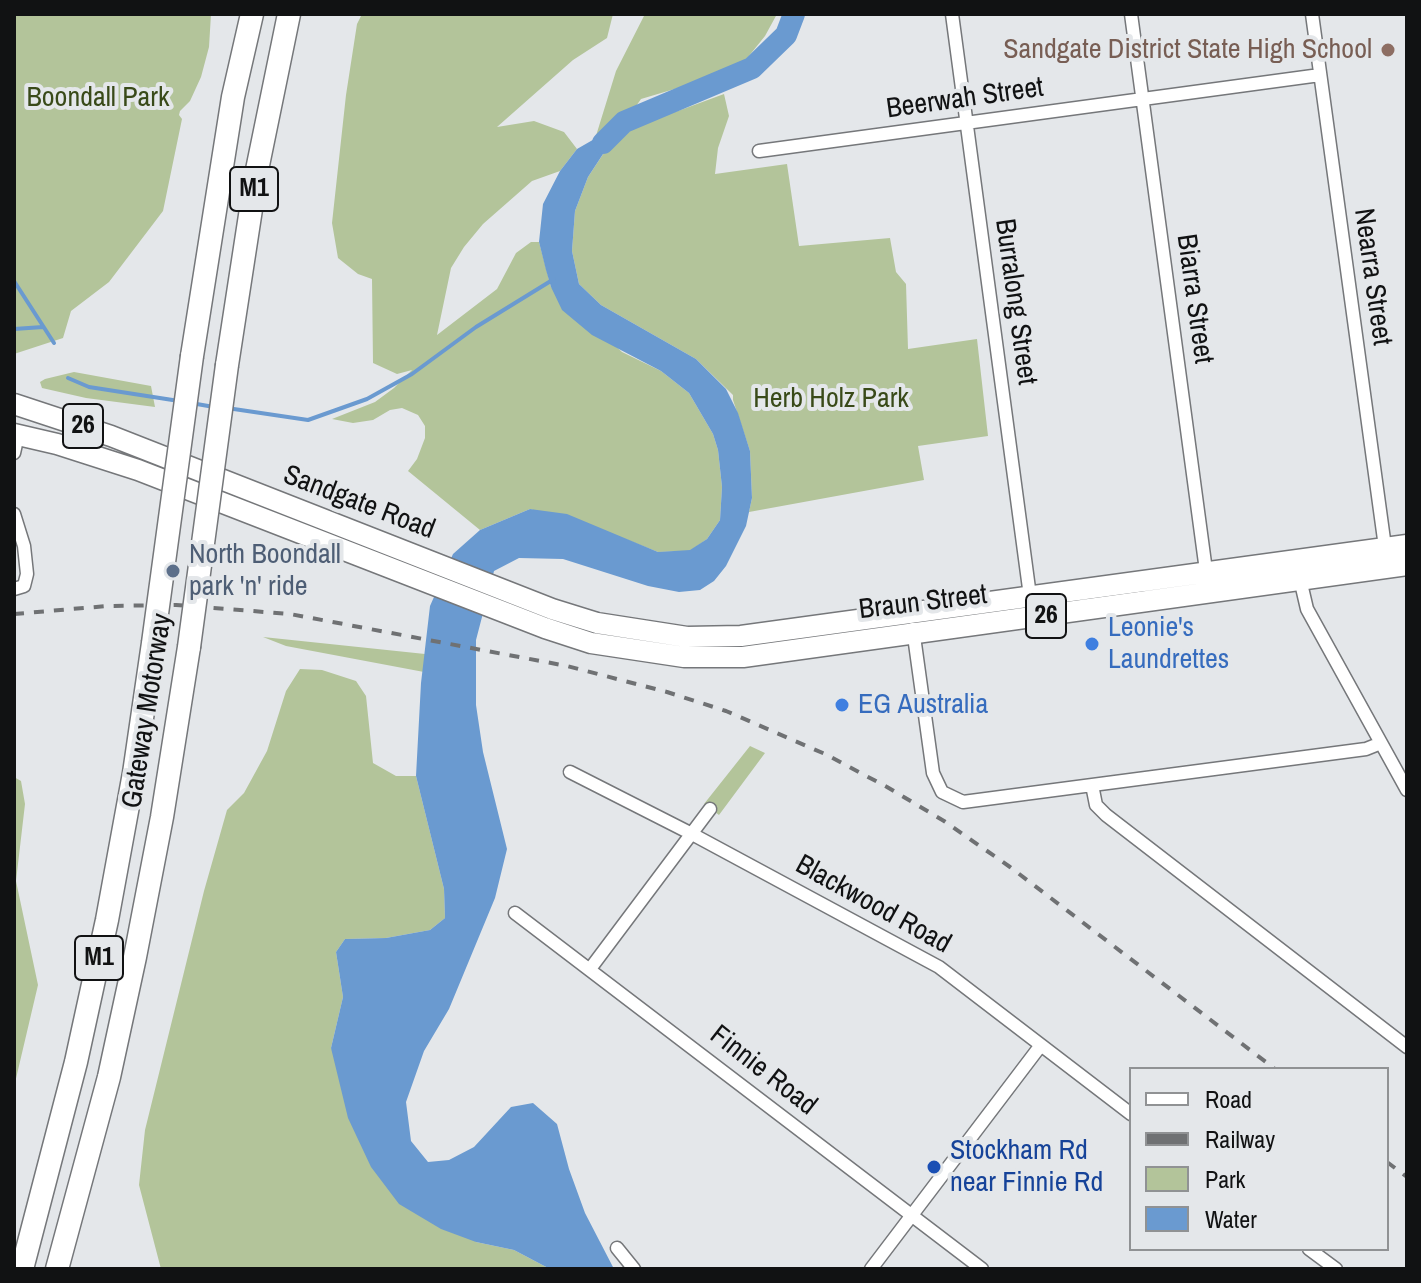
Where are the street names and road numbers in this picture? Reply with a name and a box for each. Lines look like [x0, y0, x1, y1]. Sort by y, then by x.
street label: Beerwah Street [884, 71, 1046, 127]
road number: M1 [230, 167, 278, 211]
street label: Nearra Street [1346, 206, 1398, 348]
street label: Burralong Street [987, 217, 1043, 387]
street label: Biarra Street [1168, 232, 1220, 366]
road number: 26 [63, 404, 103, 448]
street label: Sandgate Road [278, 459, 440, 547]
street label: Braun Street [857, 578, 989, 628]
road number: 26 [1026, 594, 1066, 638]
street label: Gateway Motorway [116, 611, 180, 811]
street label: Blackwood Road [790, 849, 956, 961]
road number: M1 [75, 936, 123, 980]
street label: Finnie Road [703, 1019, 823, 1123]

